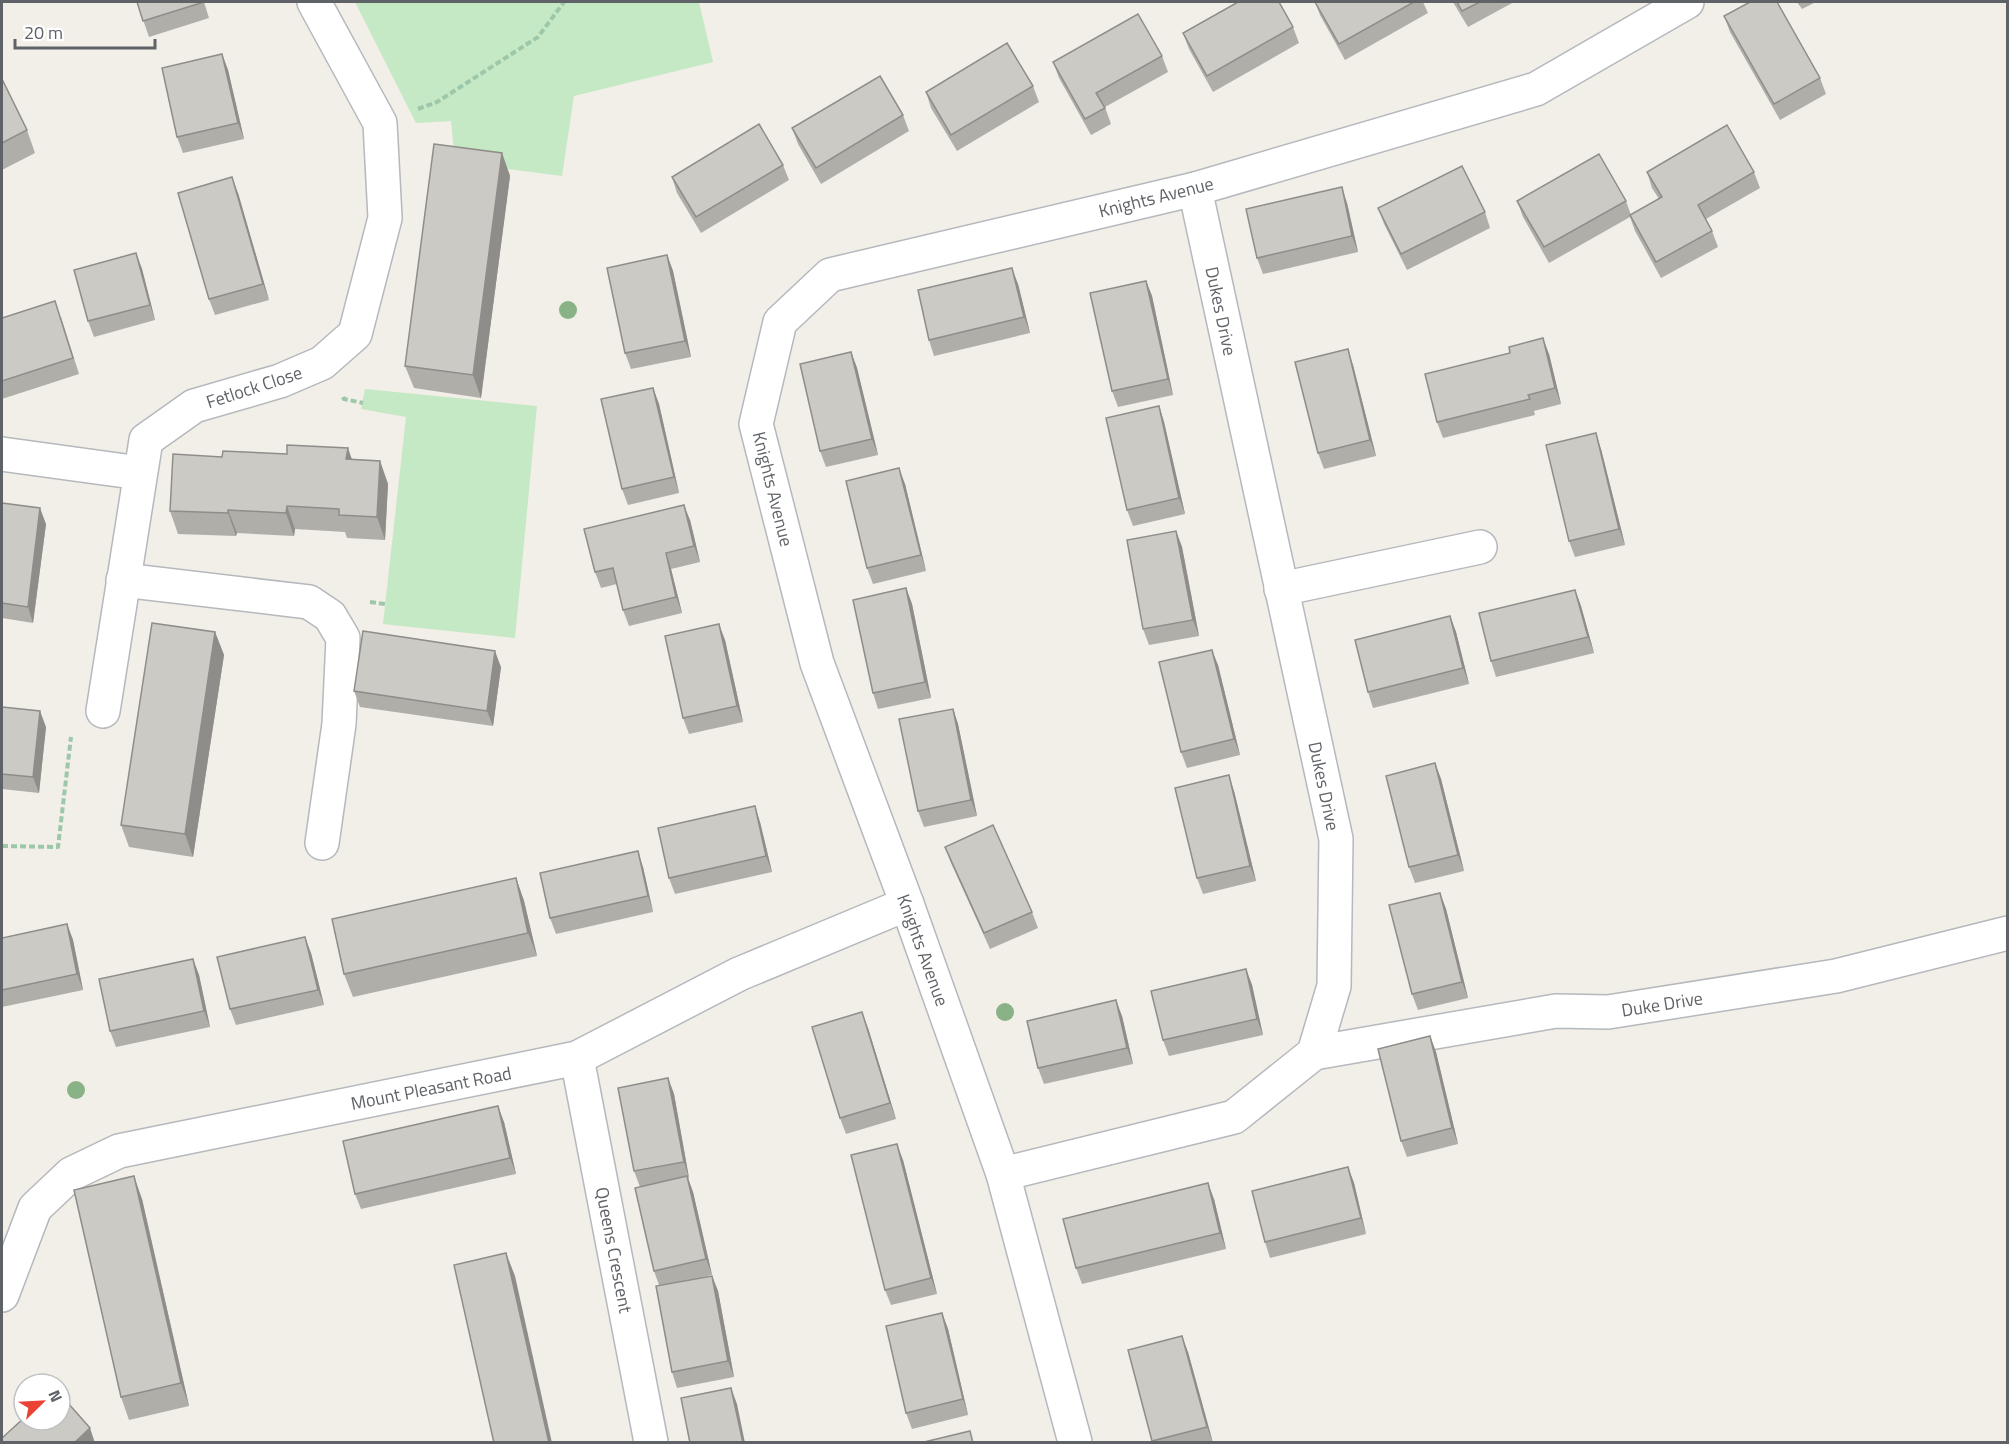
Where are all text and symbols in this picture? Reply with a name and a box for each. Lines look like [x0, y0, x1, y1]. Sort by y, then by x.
scale bar [15, 12, 154, 50]
text: 20 m [24, 19, 63, 46]
street label: Knights Avenue [1096, 170, 1216, 224]
street label: Dukes Drive [1198, 264, 1244, 358]
street label: Fetlock Close [203, 359, 305, 415]
street label: Knights Avenue [746, 429, 800, 549]
street label: Dukes Drive [1301, 739, 1347, 833]
street label: Knights Avenue [890, 890, 956, 1010]
street label: Duke Drive [1619, 984, 1705, 1024]
street label: Mount Pleasant Road [348, 1059, 514, 1117]
street label: Queens Crescent [589, 1185, 640, 1316]
north arrow [12, 1372, 72, 1432]
text: N [42, 1386, 69, 1406]

